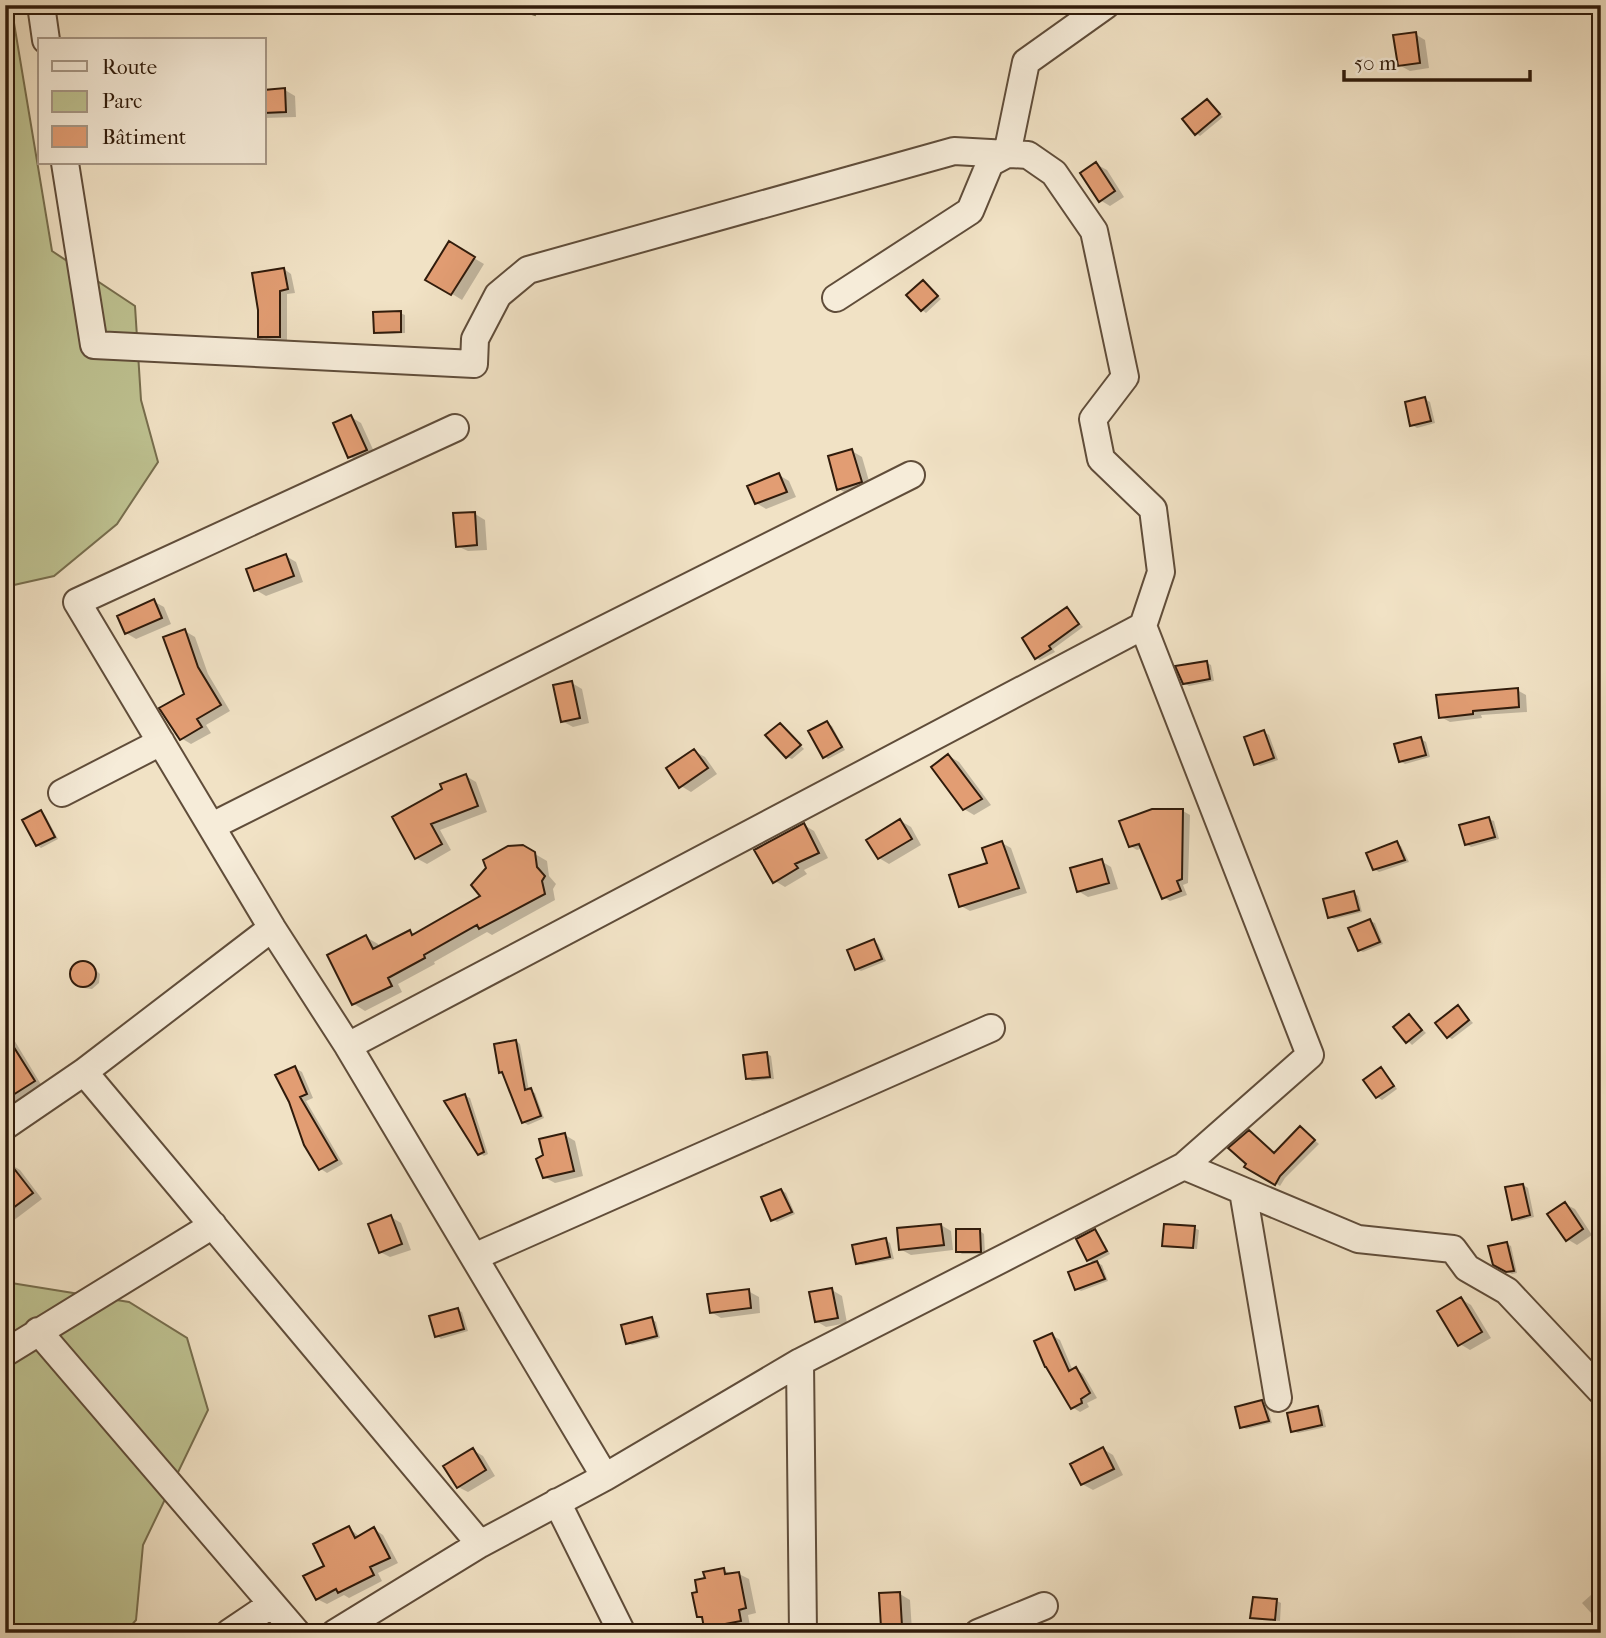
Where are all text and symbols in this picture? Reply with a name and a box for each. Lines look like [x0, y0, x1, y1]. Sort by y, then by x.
legend [38, 38, 266, 164]
scale bar [1344, 38, 1529, 82]
text: 50 m [1354, 51, 1397, 75]
text: Route [102, 55, 157, 79]
text: Parc [102, 89, 142, 113]
text: Bâtiment [102, 125, 187, 149]

